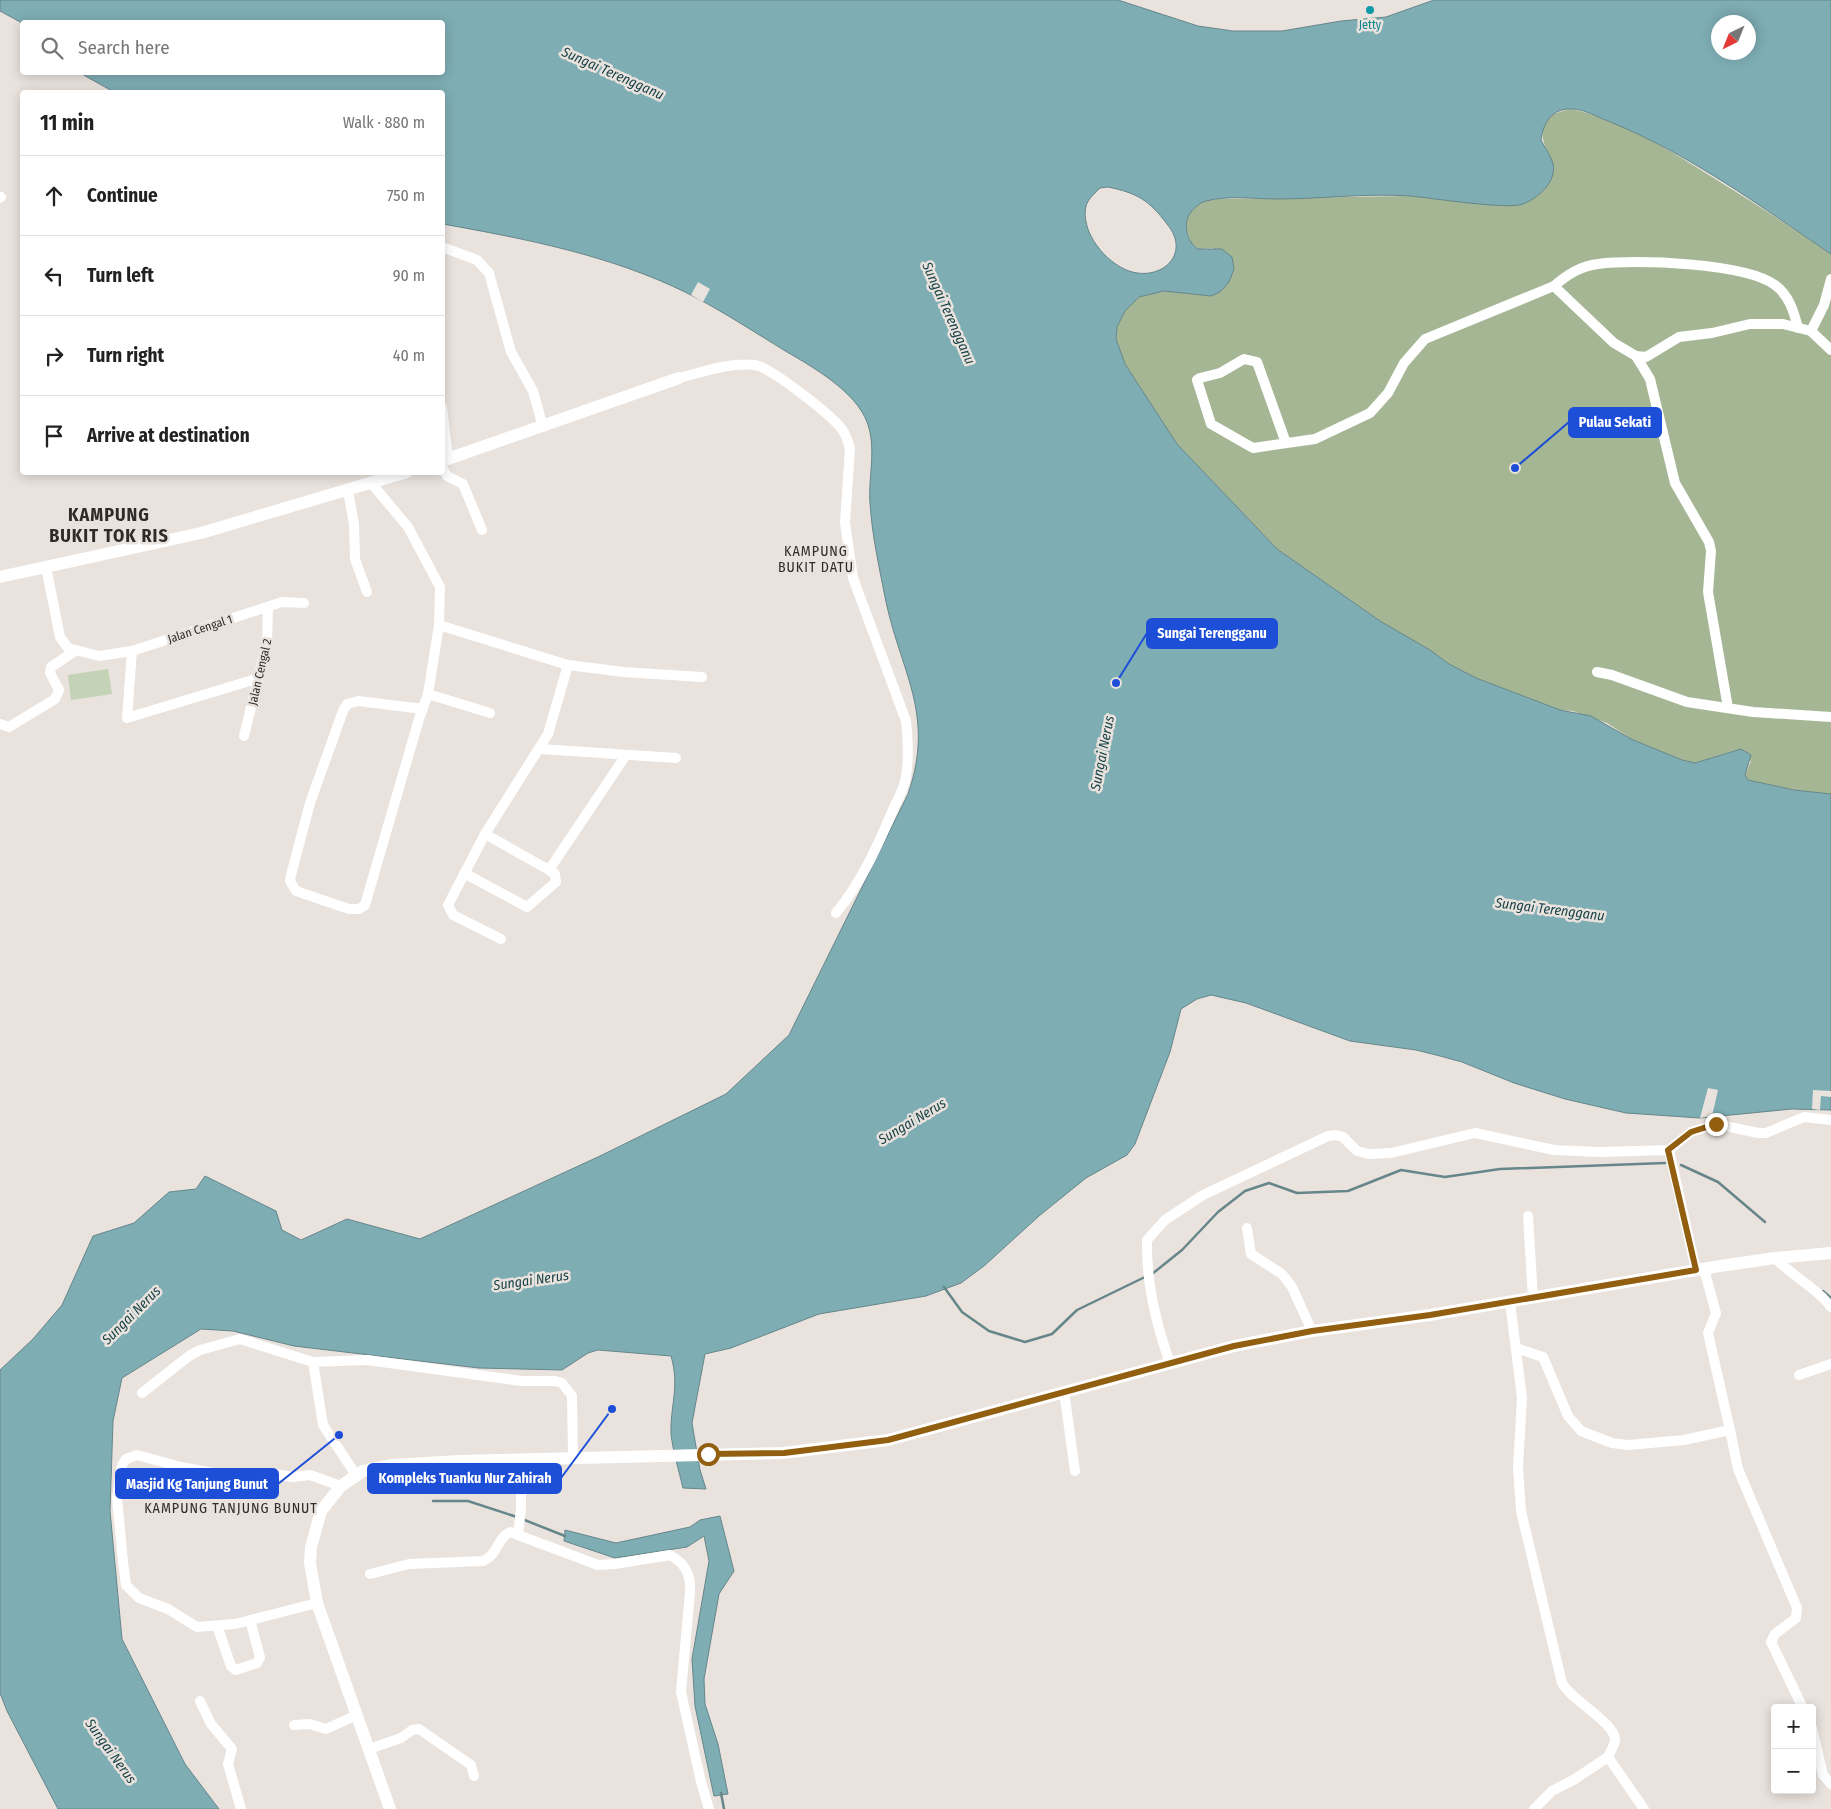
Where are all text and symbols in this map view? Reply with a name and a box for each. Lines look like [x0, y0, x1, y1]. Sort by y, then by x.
marker: Jetty [1364, 4, 1376, 16]
north arrow [1711, 15, 1756, 60]
place label: Jetty [1359, 18, 1382, 32]
search box [20, 20, 445, 75]
icon: search [38, 34, 66, 62]
text: Search here [78, 36, 170, 59]
water label: Sungai Terengganu [558, 43, 666, 104]
text: 11 min [40, 110, 94, 136]
text: Walk · 880 m [343, 113, 425, 132]
icon: ahead [40, 182, 68, 210]
text: Continue [87, 184, 158, 207]
text: 750 m [387, 186, 425, 205]
water label: Sungai Terengganu [918, 259, 979, 367]
icon: left [40, 262, 68, 290]
text: Turn left [87, 264, 154, 287]
text: 90 m [393, 266, 425, 285]
icon: right [40, 342, 68, 370]
text: Turn right [87, 344, 164, 367]
text: 40 m [393, 346, 425, 365]
callout: Pulau Sekati [1569, 408, 1661, 437]
text: Pulau Sekati [1579, 414, 1652, 431]
icon: arrive [40, 422, 68, 450]
text: Arrive at destination [87, 424, 250, 447]
district label: KAMPUNG BUKIT TOK RIS [49, 504, 169, 547]
district label: KAMPUNG BUKIT DATU [778, 543, 854, 576]
street label: Jalan Cengal 1 [166, 612, 234, 646]
callout: Sungai Terengganu [1147, 619, 1277, 648]
text: Sungai Terengganu [1157, 625, 1267, 642]
street label: Jalan Cengal 2 [246, 637, 274, 707]
water label: Sungai Nerus [1087, 714, 1118, 793]
water label: Sungai Terengganu [1493, 894, 1606, 925]
water label: Sungai Nerus [874, 1095, 949, 1149]
route end [1705, 1113, 1728, 1136]
water label: Sungai Nerus [491, 1267, 570, 1294]
water label: Sungai Nerus [98, 1282, 164, 1349]
route start [697, 1443, 720, 1466]
callout: Kompleks Tuanku Nur Zahirah [368, 1464, 561, 1493]
callout: Masjid Kg Tanjung Bunut [116, 1469, 278, 1498]
text: Kompleks Tuanku Nur Zahirah [379, 1470, 551, 1487]
text: Masjid Kg Tanjung Bunut [126, 1476, 269, 1493]
district label: KAMPUNG TANJUNG BUNUT [144, 1500, 318, 1517]
map controls [1771, 1704, 1816, 1794]
button: + [1771, 1704, 1816, 1749]
water label: Sungai Nerus [81, 1715, 140, 1787]
button: − [1771, 1749, 1816, 1794]

